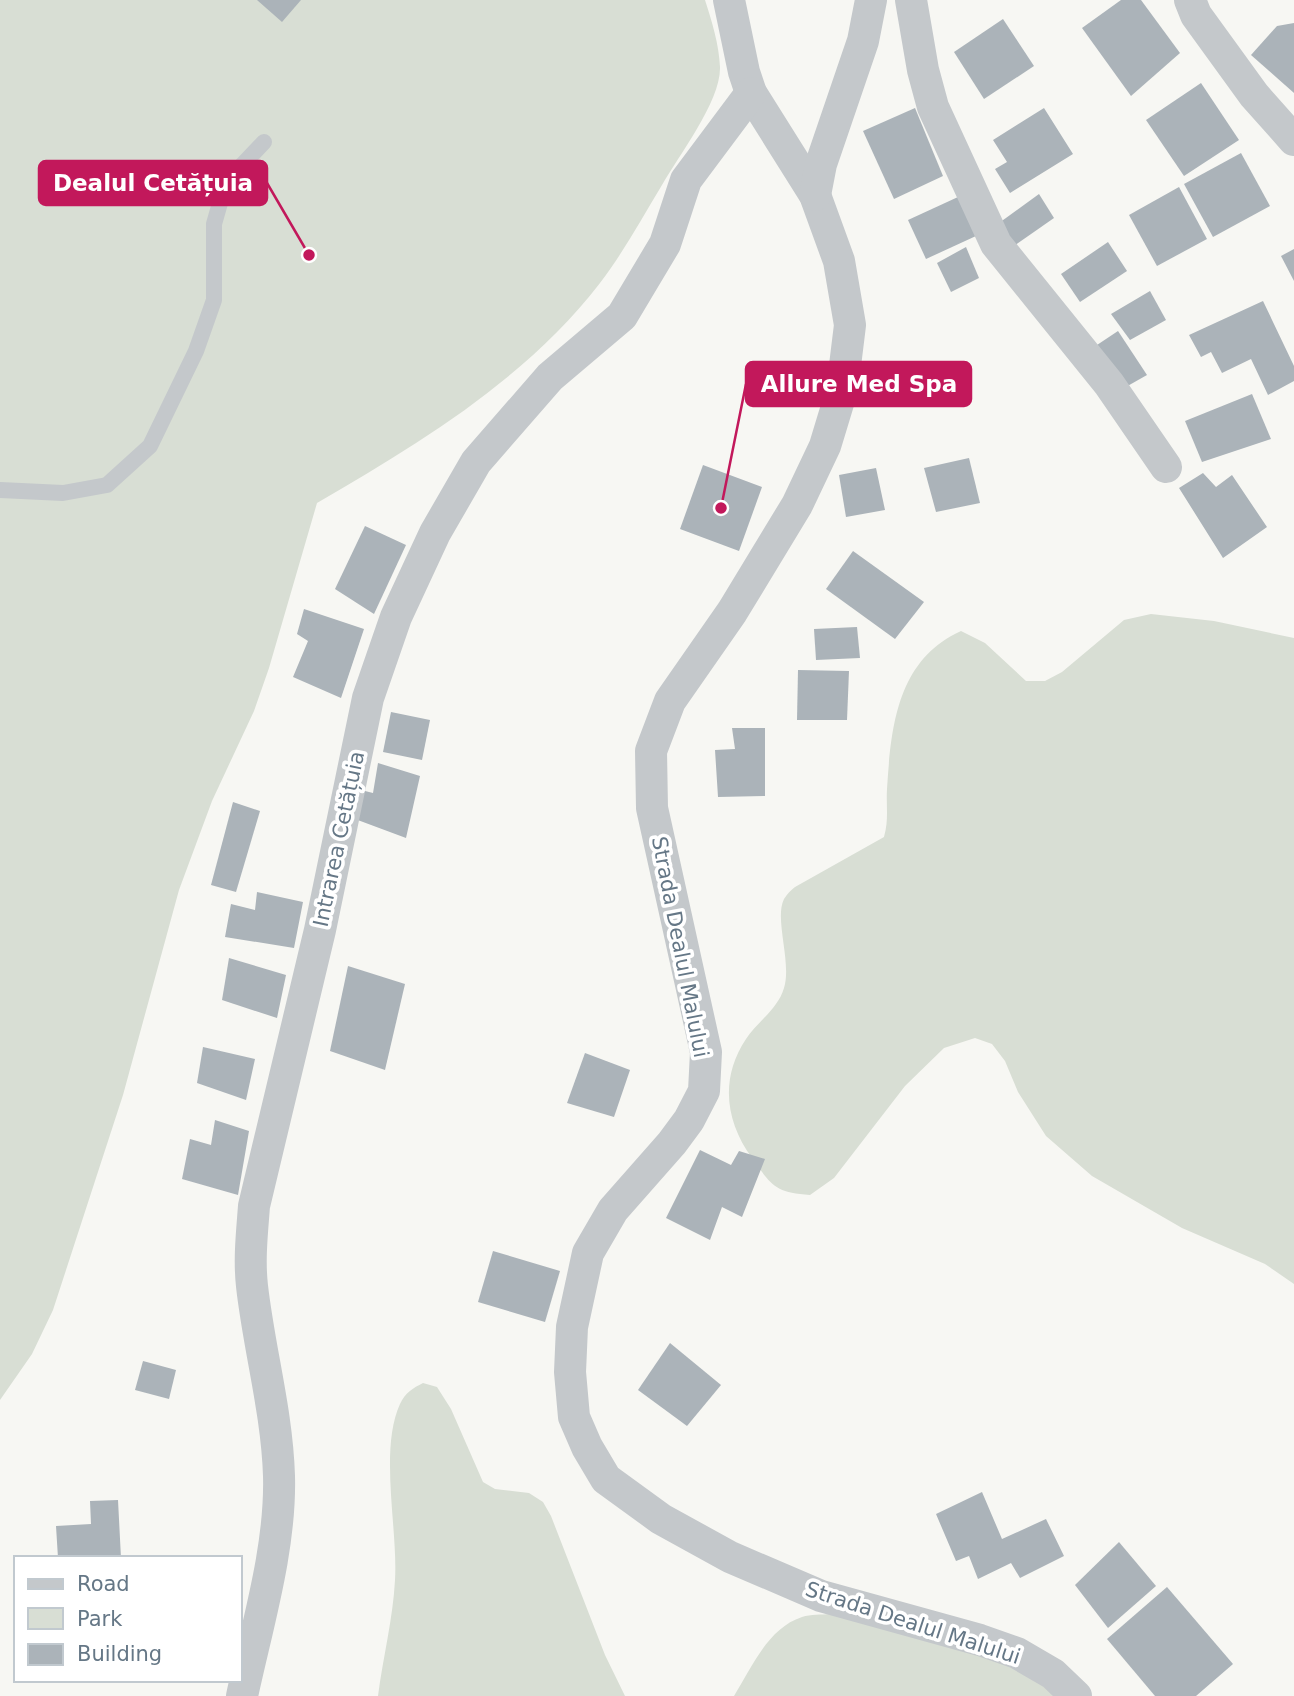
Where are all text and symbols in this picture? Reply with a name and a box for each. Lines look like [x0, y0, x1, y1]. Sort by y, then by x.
callout: Dealul Cetățuia [39, 161, 267, 205]
text: Dealul Cetățuia [53, 170, 253, 197]
callout: Allure Med Spa [746, 362, 971, 406]
text: Allure Med Spa [761, 371, 957, 397]
street label: Intrarea Cetățuia [309, 749, 369, 929]
street label: Strada Dealul Malului [647, 834, 713, 1060]
legend [14, 1556, 242, 1682]
text: Road [77, 1572, 130, 1596]
street label: Strada Dealul Malului [802, 1577, 1024, 1669]
text: Park [77, 1607, 123, 1631]
text: Building [77, 1642, 162, 1666]

